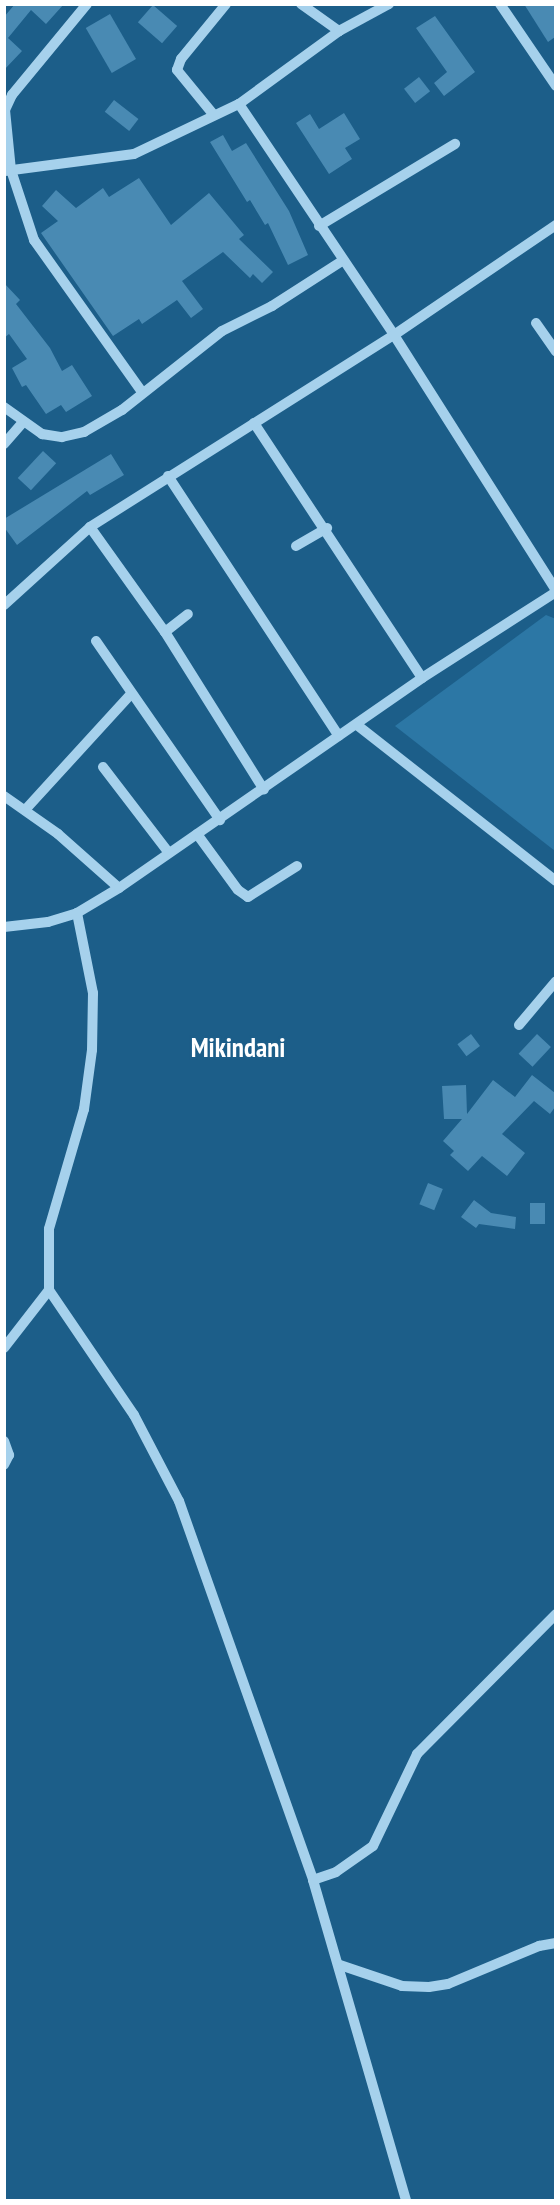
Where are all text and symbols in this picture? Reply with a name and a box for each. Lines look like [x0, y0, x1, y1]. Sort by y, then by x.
district label: Mikindani [191, 1032, 285, 1064]

